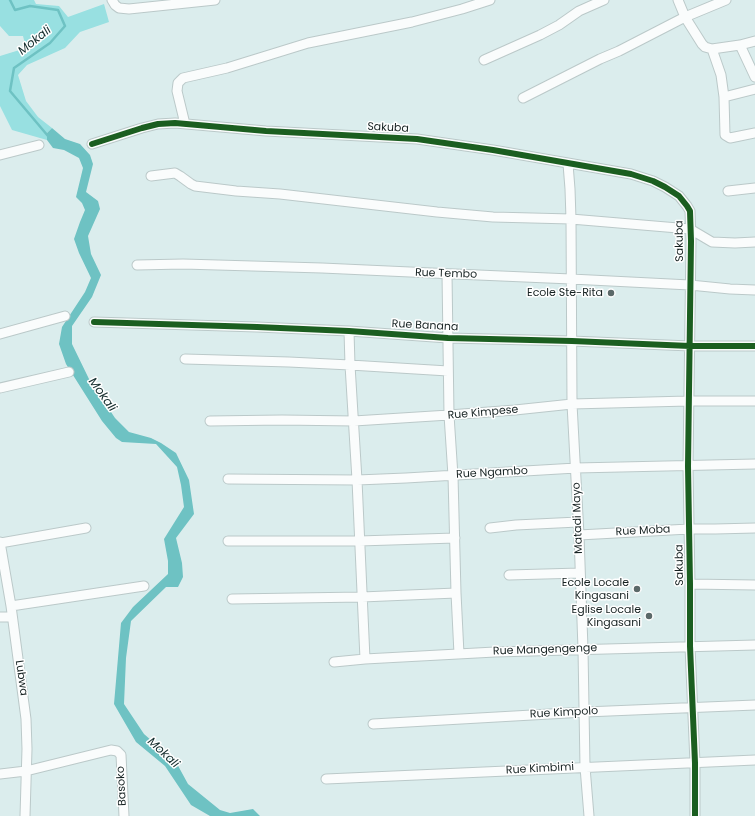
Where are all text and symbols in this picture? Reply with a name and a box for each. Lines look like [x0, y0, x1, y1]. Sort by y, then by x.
water label: Mokali [16, 23, 54, 59]
street label: Sakuba [367, 120, 409, 136]
street label: Sakuba [673, 220, 687, 262]
street label: Rue Tembo [415, 266, 477, 282]
place label: Ecole Ste-Rita [527, 286, 603, 300]
marker: Ecole Ste-Rita [606, 288, 616, 298]
street label: Rue Banana [391, 318, 459, 334]
water label: Mokali [85, 375, 119, 415]
street label: Rue Kimpese [447, 403, 519, 423]
street label: Rue Ngambo [456, 465, 528, 481]
street label: Matadi Mayo [570, 482, 586, 554]
street label: Rue Moba [615, 523, 671, 539]
street label: Sakuba [673, 544, 687, 586]
place label: Ecole Locale Kingasani [562, 576, 629, 602]
marker: Ecole Locale Kingasani [632, 584, 642, 594]
place label: Eglise Locale Kingasani [572, 603, 641, 629]
marker: Eglise Locale Kingasani [644, 611, 654, 621]
street label: Rue Mangengenge [493, 642, 597, 658]
street label: Lubwa [12, 659, 30, 697]
street label: Rue Kimpolo [530, 705, 598, 721]
water label: Mokali [144, 735, 182, 771]
street label: Rue Kimbimi [506, 761, 574, 777]
street label: Basoko [114, 766, 130, 806]

